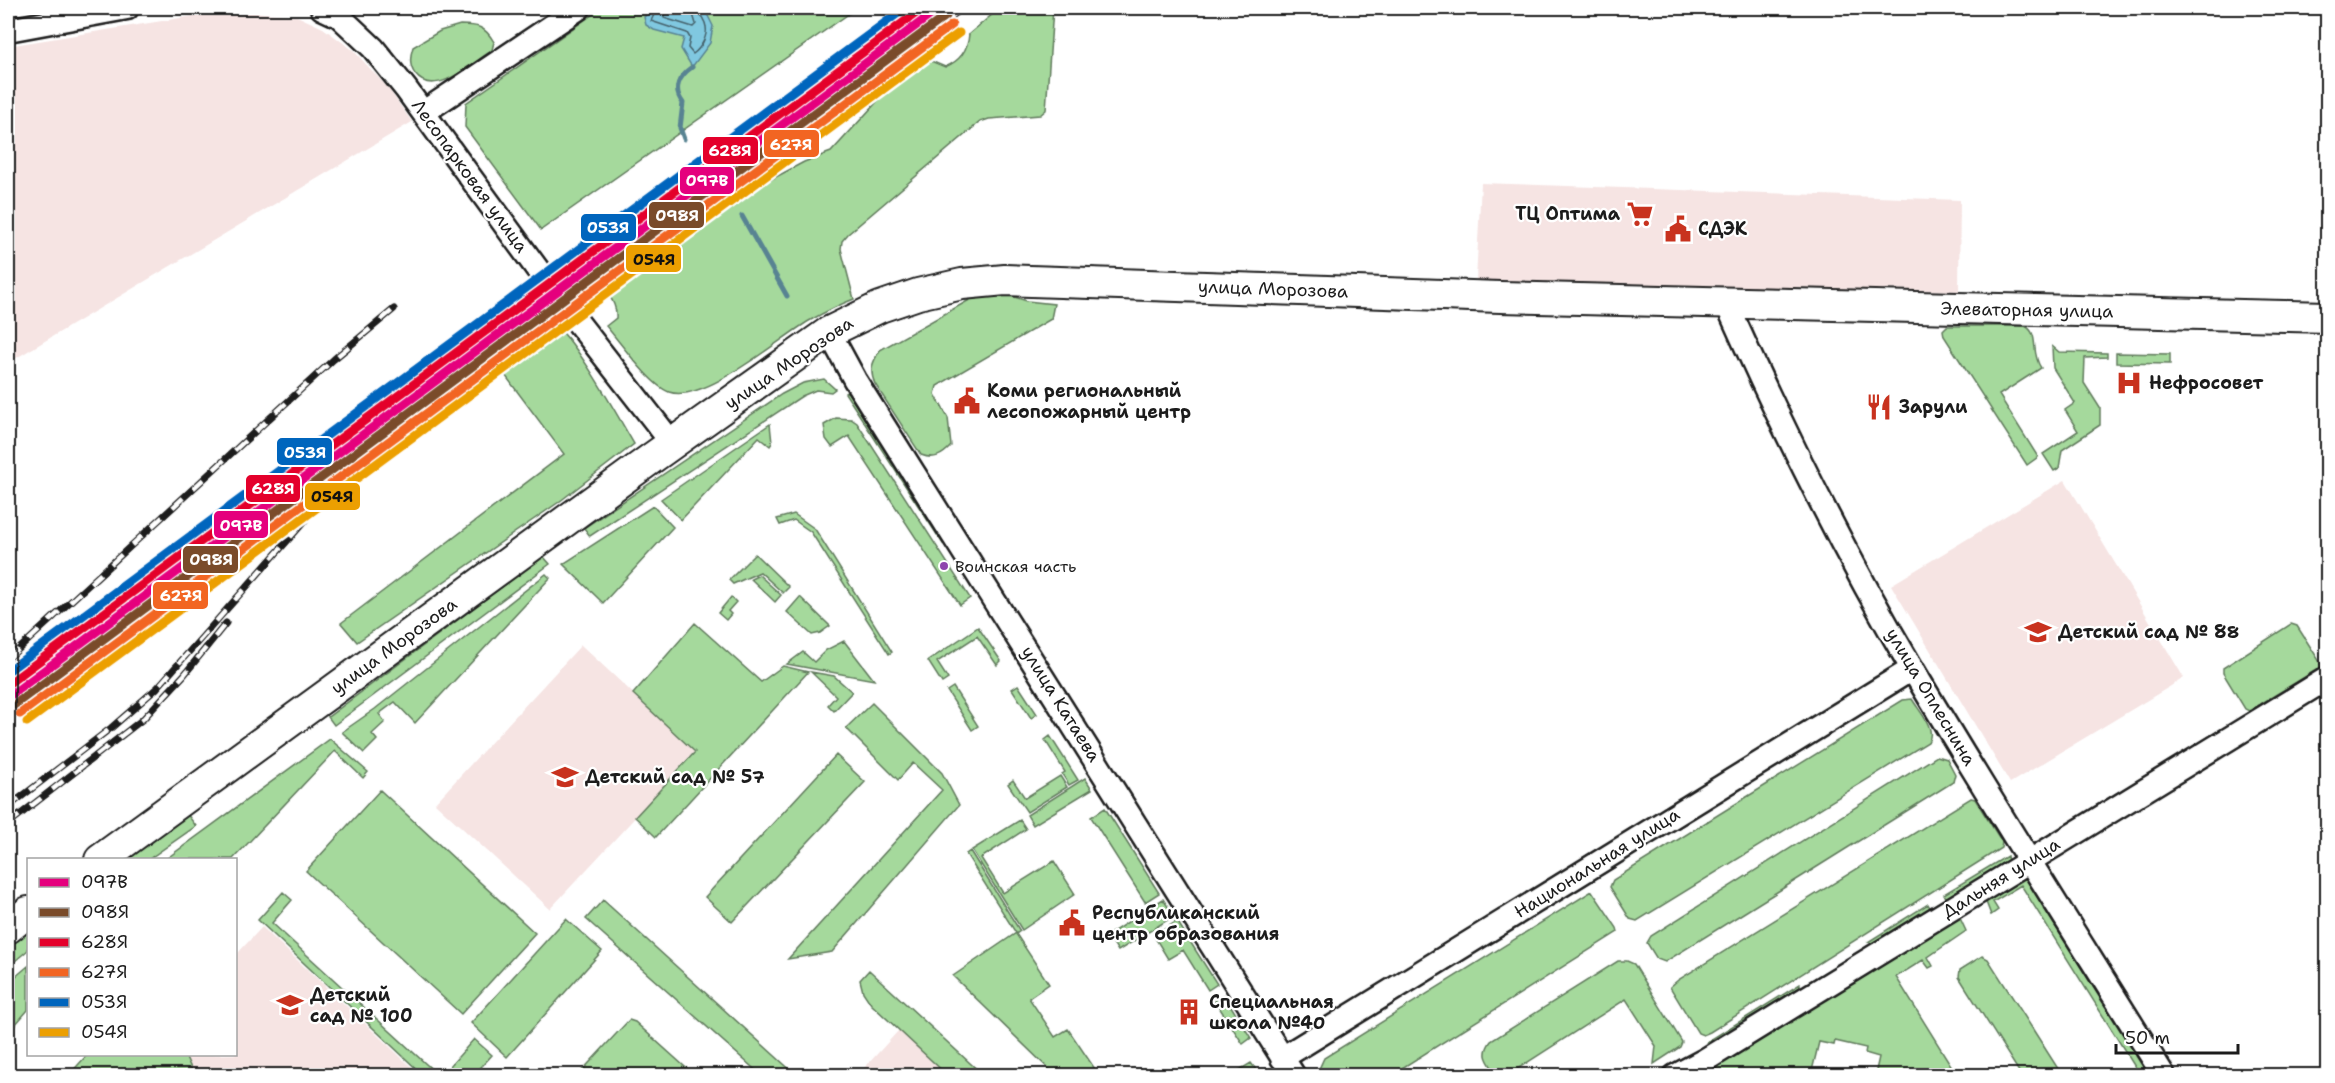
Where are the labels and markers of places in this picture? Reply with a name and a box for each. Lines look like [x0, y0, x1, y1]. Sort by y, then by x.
supermarket icon: ТЦ Оптима [1625, 199, 1655, 229]
place label: ТЦ Оптима [1515, 202, 1621, 226]
public building icon: СДЭК [1663, 214, 1693, 244]
place label: СДЭК [1698, 217, 1748, 241]
hospital icon: Нефросовет [2114, 368, 2144, 398]
place label: Нефросовет [2149, 371, 2264, 395]
place label: Коми региональный лесопожарный центр [987, 379, 1191, 424]
public building icon: Коми региональный лесопожарный центр [952, 386, 982, 416]
restaurant icon: Зарули [1864, 392, 1894, 422]
place label: Зарули [1899, 395, 1968, 419]
place label: Воинская часть [955, 556, 1076, 577]
marker: Воинская часть [938, 560, 950, 572]
school or university icon: Детский сад № 88 [2023, 617, 2053, 647]
place label: Детский сад № 88 [2058, 620, 2239, 644]
school or university icon: Детский сад № 57 [550, 762, 580, 792]
place label: Детский сад № 57 [585, 765, 765, 789]
place label: Республиканский центр образования [1092, 901, 1279, 946]
public building icon: Республиканский центр образования [1057, 908, 1087, 938]
place label: Детский сад № 100 [310, 983, 412, 1028]
school or university icon: Детский сад № 100 [275, 990, 305, 1020]
place label: Специальная школа №40 [1209, 990, 1334, 1035]
building icon: Специальная школа №40 [1174, 997, 1204, 1027]

